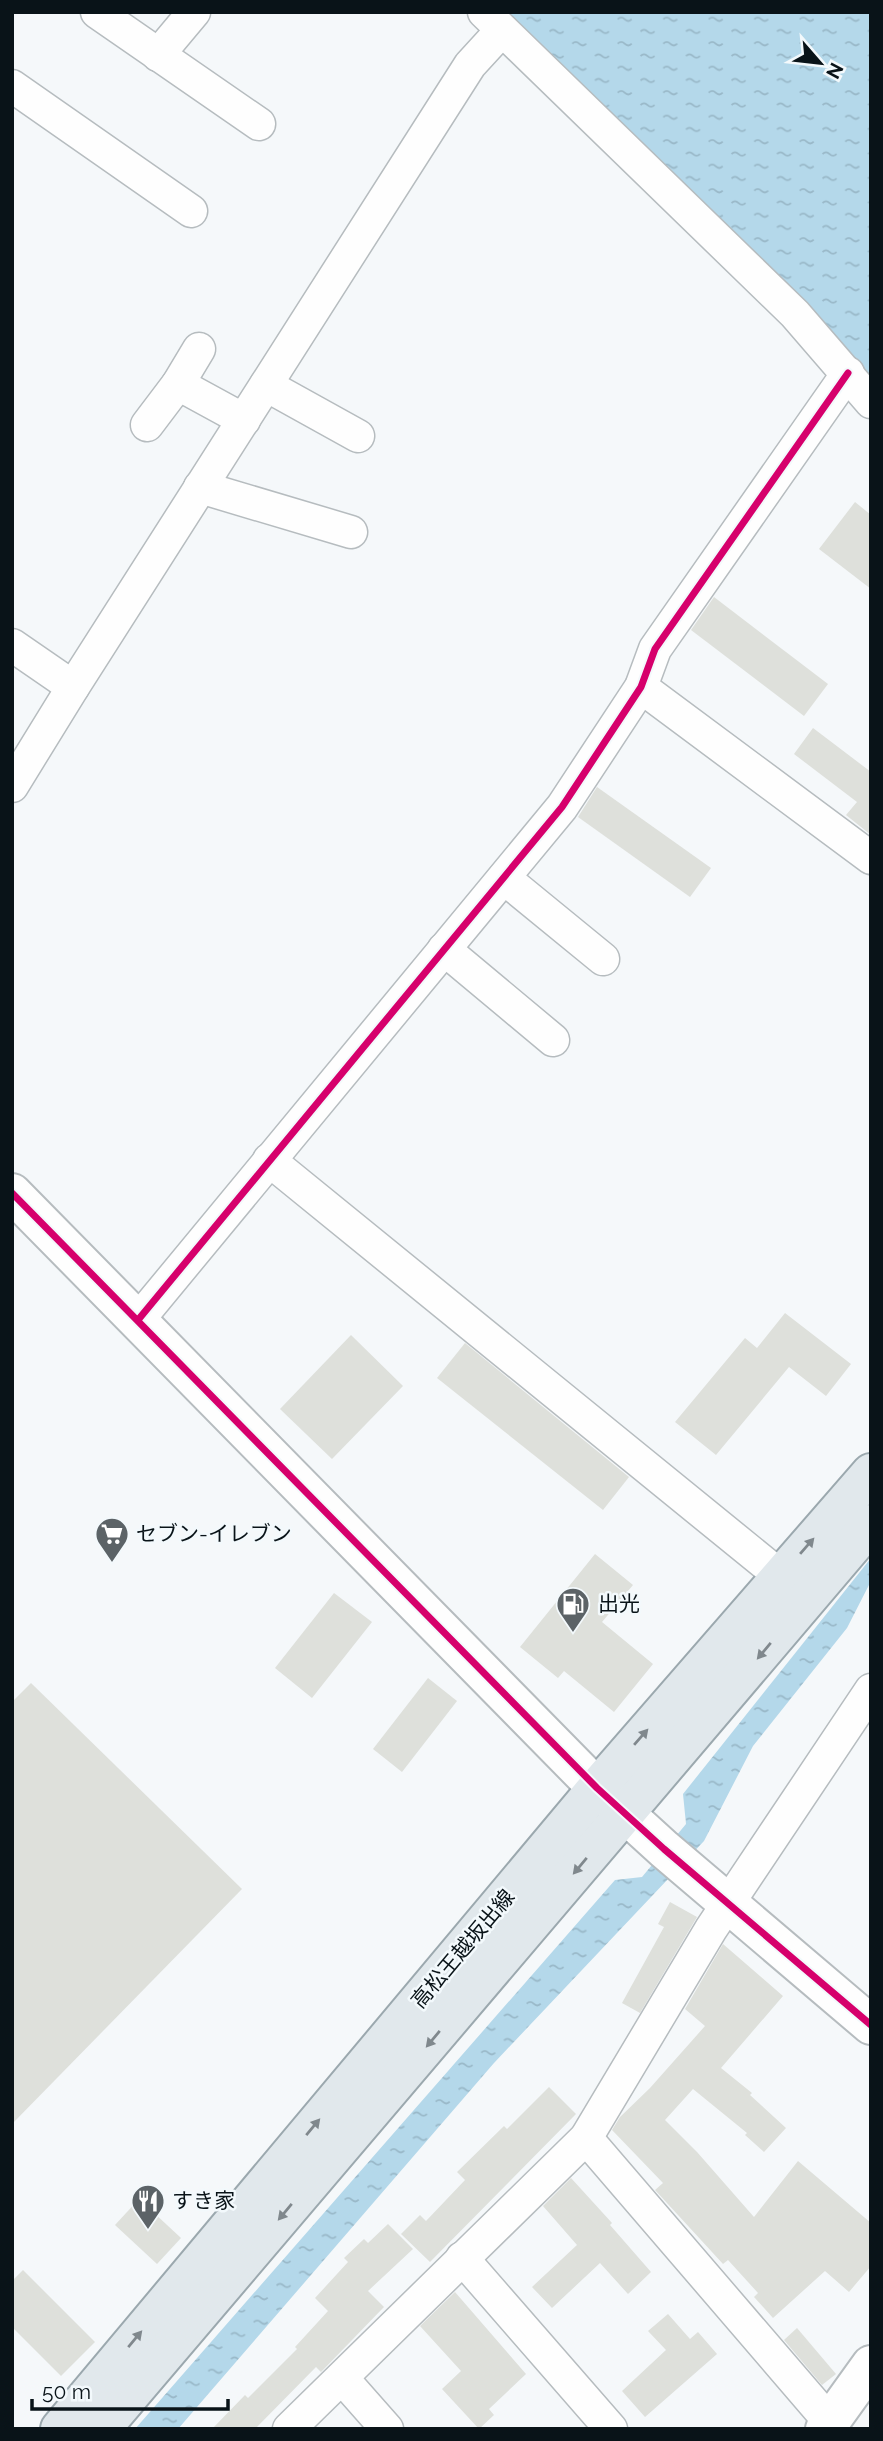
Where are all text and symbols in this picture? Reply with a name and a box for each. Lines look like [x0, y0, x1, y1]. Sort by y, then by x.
north arrow [785, 28, 855, 98]
text: N [822, 59, 848, 83]
supermarket icon: セブン-イレブン [93, 1515, 131, 1564]
place label: セブン-イレブン [136, 1521, 292, 1546]
one-way arrow [799, 1538, 814, 1555]
fuel station icon: 出光 [554, 1585, 592, 1634]
place label: 出光 [598, 1591, 640, 1616]
one-way arrow [757, 1642, 772, 1659]
one-way arrow [633, 1728, 648, 1745]
one-way arrow [573, 1857, 588, 1874]
street label: 高松王越坂出線 [406, 1884, 519, 2013]
one-way arrow [425, 2030, 441, 2048]
one-way arrow [306, 2119, 321, 2137]
restaurant icon: すき家 [129, 2182, 167, 2231]
place label: すき家 [172, 2188, 235, 2213]
one-way arrow [278, 2204, 293, 2221]
one-way arrow [128, 2330, 143, 2348]
scale bar [32, 2368, 228, 2412]
text: 50 m [42, 2379, 91, 2404]

